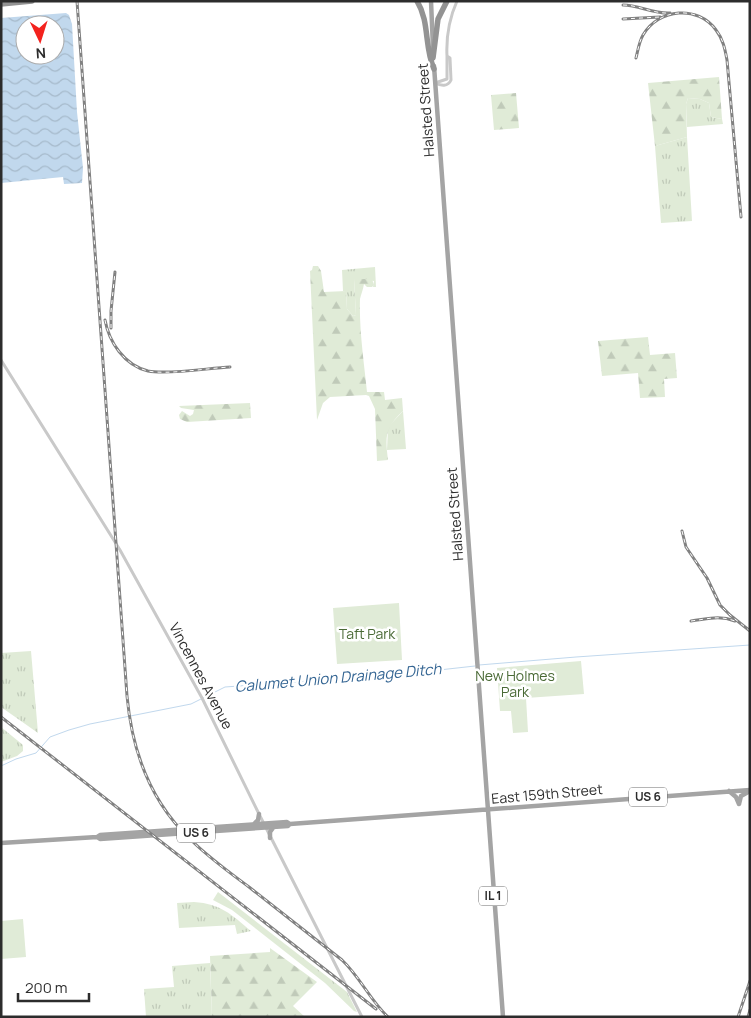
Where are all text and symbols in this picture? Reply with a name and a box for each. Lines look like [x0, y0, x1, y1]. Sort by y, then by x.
north arrow [15, 15, 65, 65]
text: N [35, 44, 47, 63]
street label: Halsted Street [413, 62, 438, 157]
street label: Halsted Street [442, 466, 467, 561]
street label: Vincennes Avenue [165, 619, 238, 732]
park label: Taft Park [339, 624, 396, 643]
water label: Calumet Union Drainage Ditch [234, 658, 443, 697]
park label: New Holmes Park [475, 666, 555, 701]
street label: East 159th Street [491, 779, 604, 808]
road number: US 6 [629, 788, 667, 806]
road number: US 6 [177, 824, 215, 842]
road number: IL 1 [479, 886, 507, 906]
scale bar [18, 970, 89, 1002]
text: 200 m [25, 977, 68, 998]

